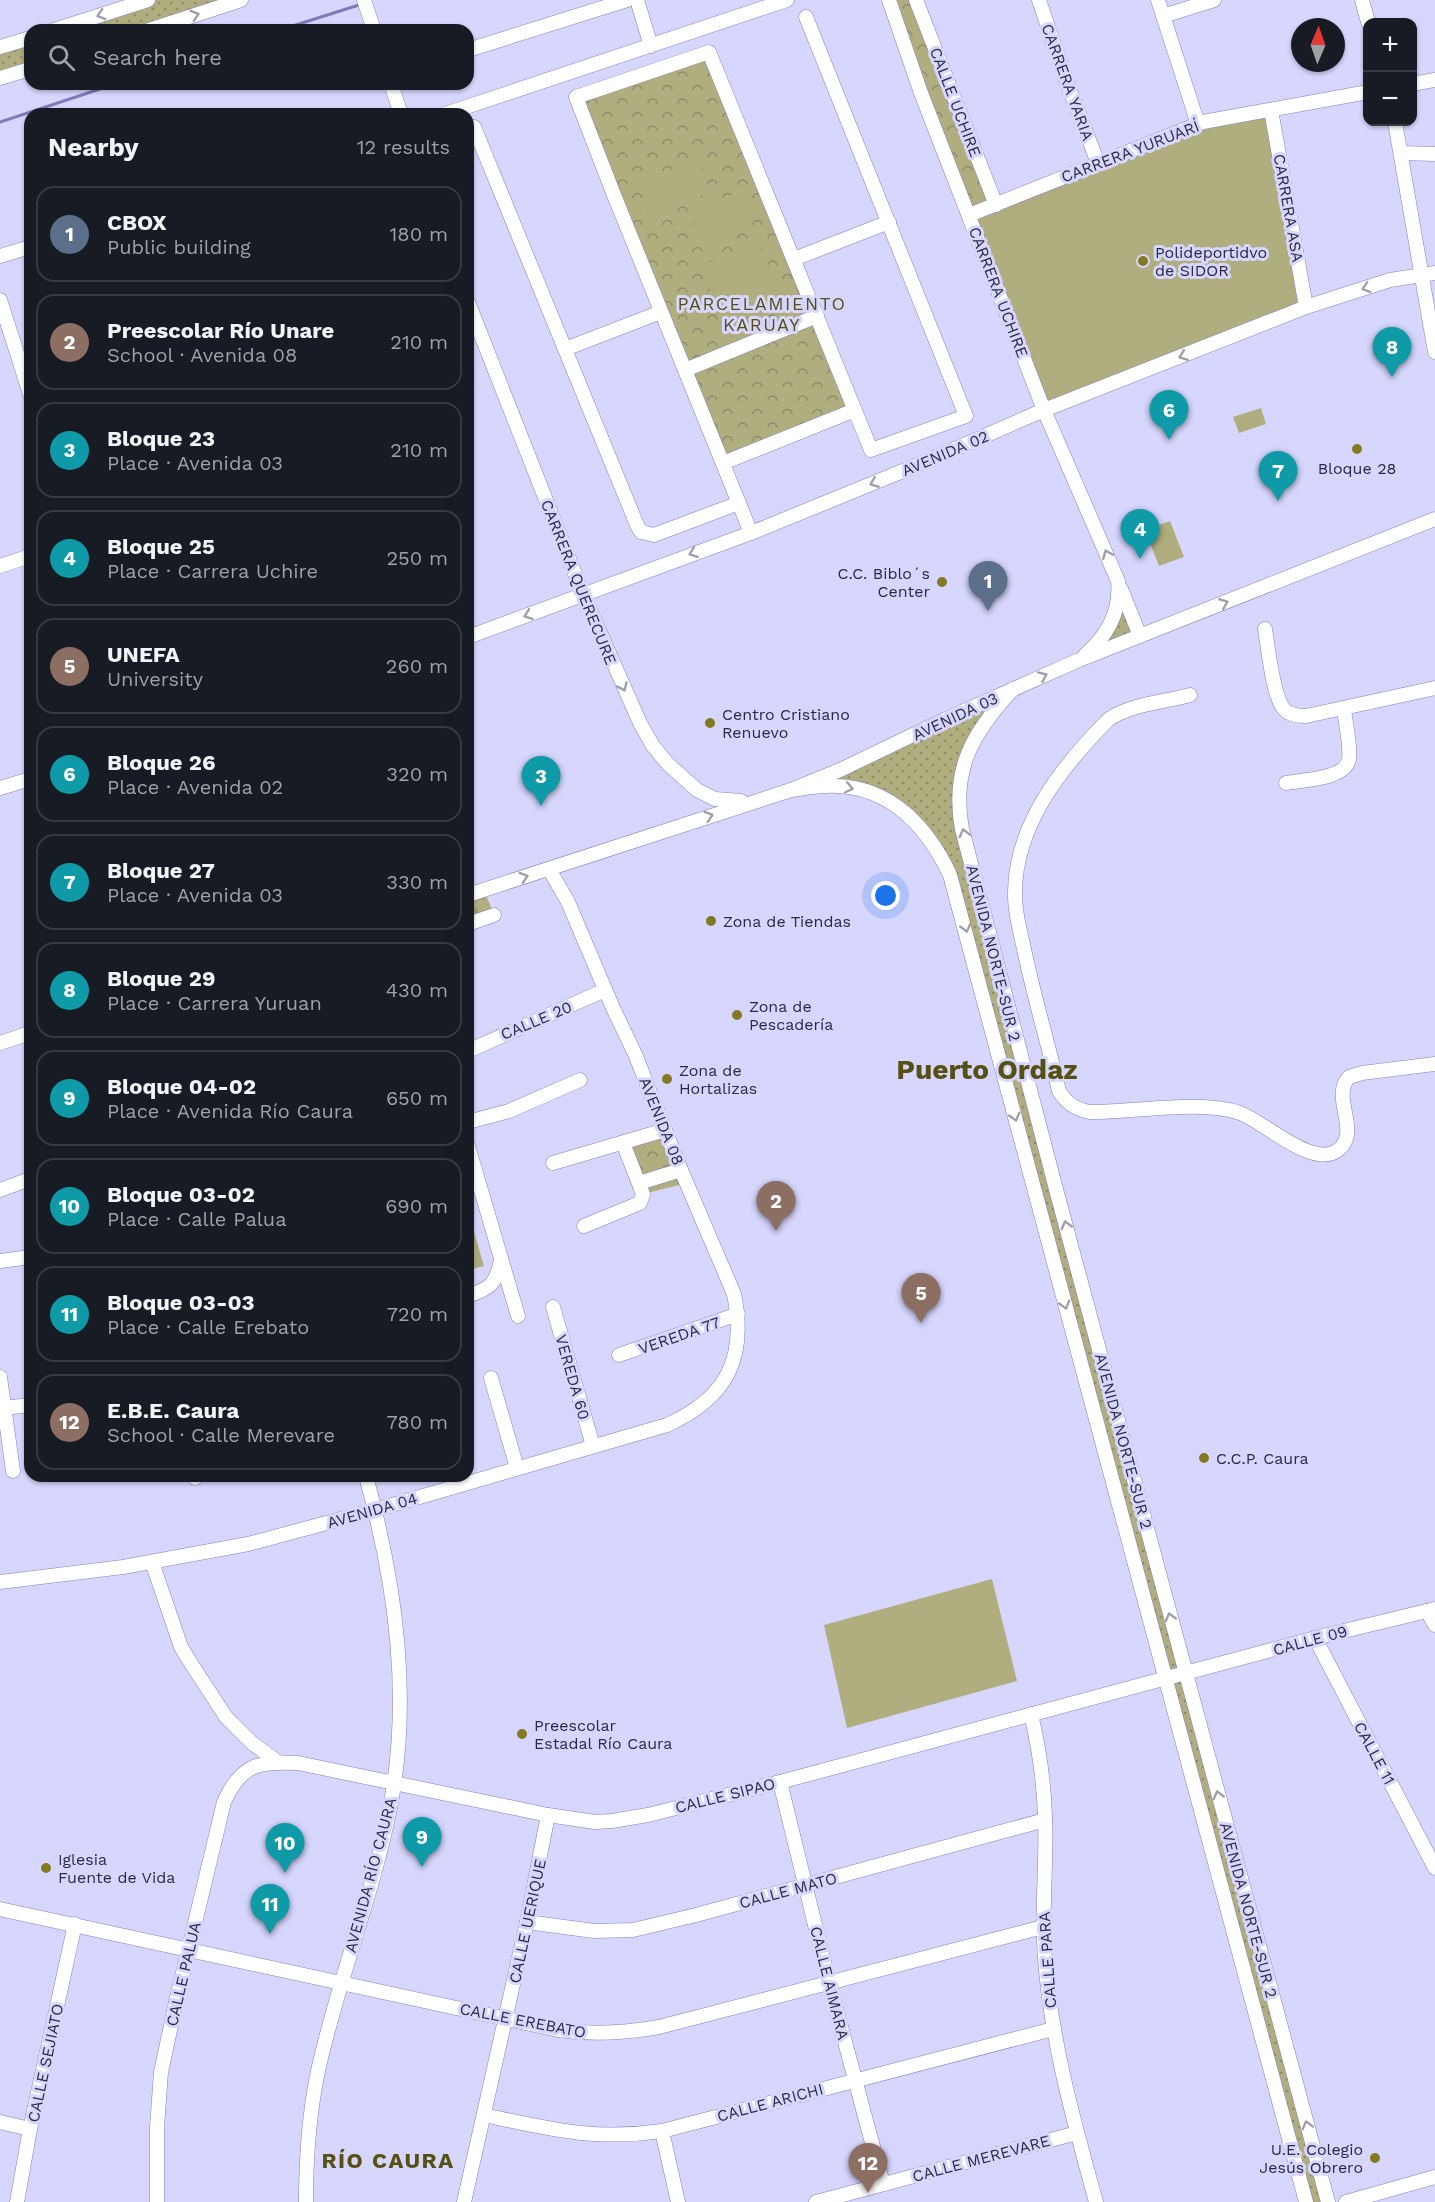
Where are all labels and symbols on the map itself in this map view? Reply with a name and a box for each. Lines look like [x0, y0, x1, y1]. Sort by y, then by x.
one-way arrow [96, 8, 107, 20]
one-way arrow [189, 10, 200, 22]
north arrow [1291, 18, 1345, 72]
street label: CARRERA YARIA [1038, 21, 1098, 144]
street label: CALLE UCHIRE [926, 45, 985, 160]
street label: CARRERA YURUARÍ [1058, 116, 1202, 187]
street label: CARRERA ASA [1270, 153, 1307, 264]
street label: CARRERA UCHIRE [965, 224, 1032, 360]
place label: Polideportidvo de SIDOR [1155, 243, 1267, 280]
marker: Polideportidvo de SIDOR [1136, 254, 1150, 268]
one-way arrow [1361, 281, 1372, 293]
district label: PARCELAMIENTO KARUAY [677, 293, 847, 335]
pin: 8 [1372, 328, 1412, 377]
one-way arrow [1178, 349, 1189, 361]
pin: 6 [1150, 390, 1188, 440]
street label: AVENIDA 02 [899, 427, 991, 480]
marker: Bloque 28 [1350, 442, 1364, 456]
pin: 7 [1258, 452, 1298, 501]
place label: Bloque 28 [1318, 459, 1396, 478]
one-way arrow [870, 476, 881, 488]
street label: CARRERA QUERECURE [537, 497, 620, 667]
pin: 4 [1120, 510, 1160, 559]
one-way arrow [688, 546, 699, 559]
one-way arrow [1102, 549, 1114, 560]
pin: 1 [968, 562, 1008, 611]
place label: C.C. Biblo´s Center [838, 564, 930, 601]
marker: C.C. Biblo´s Center [935, 575, 949, 589]
one-way arrow [1218, 598, 1229, 610]
one-way arrow [523, 607, 534, 620]
one-way arrow [1037, 671, 1048, 683]
one-way arrow [615, 680, 627, 691]
street label: AVENIDA 03 [909, 688, 1001, 745]
place label: Centro Cristiano Renuevo [722, 705, 850, 742]
marker: Centro Cristiano Renuevo [703, 716, 717, 730]
pin: 3 [522, 756, 560, 806]
one-way arrow [844, 781, 854, 794]
one-way arrow [703, 810, 714, 823]
one-way arrow [958, 829, 971, 839]
street label: AVENIDA NORTE-SUR 2 [962, 863, 1025, 1043]
one-way arrow [518, 872, 528, 884]
your location [871, 881, 900, 910]
place label: Zona de Tiendas [723, 912, 851, 931]
marker: Zona de Tiendas [704, 914, 718, 928]
one-way arrow [958, 923, 971, 933]
street label: CALLE 20 [498, 997, 575, 1044]
place label: Zona de Pescadería [749, 997, 833, 1034]
marker: Zona de Pescadería [730, 1008, 744, 1022]
district label: Puerto Ordaz [896, 1053, 1078, 1086]
place label: Zona de Hortalizas [679, 1061, 757, 1098]
marker: Zona de Hortalizas [660, 1072, 674, 1086]
street label: AVENIDA 08 [635, 1075, 688, 1168]
one-way arrow [1007, 1111, 1020, 1121]
pin: 2 [756, 1182, 796, 1231]
one-way arrow [1061, 1220, 1073, 1231]
pin: 5 [902, 1274, 940, 1323]
one-way arrow [1058, 1300, 1071, 1310]
street label: VEREDA 77 [636, 1313, 723, 1358]
street label: VEREDA 60 [551, 1332, 594, 1422]
street label: AVENIDA NORTE-SUR 2 [1091, 1351, 1156, 1531]
place label: C.C.P. Caura [1216, 1449, 1309, 1468]
marker: C.C.P. Caura [1197, 1451, 1211, 1465]
street label: AVENIDA 04 [325, 1488, 420, 1532]
one-way arrow [1165, 1612, 1177, 1623]
street label: CALLE 09 [1271, 1621, 1349, 1660]
place label: Preescolar Estadal Río Caura [534, 1716, 672, 1753]
street label: CALLE 11 [1350, 1719, 1399, 1788]
marker: Preescolar Estadal Río Caura [515, 1727, 529, 1741]
street label: CALLE SIPAO [673, 1774, 777, 1817]
one-way arrow [1213, 1790, 1225, 1801]
street label: AVENIDA RÍO CAURA [341, 1795, 400, 1955]
pin: 9 [402, 1818, 442, 1867]
street label: AVENIDA NORTE-SUR 2 [1216, 1820, 1281, 2000]
pin: 10 [266, 1824, 304, 1873]
place label: Iglesia Fuente de Vida [58, 1850, 175, 1887]
street label: CALLE UERIQUE [505, 1857, 550, 1985]
marker: Iglesia Fuente de Vida [39, 1861, 53, 1875]
street label: CALLE MATO [737, 1868, 839, 1913]
pin: 11 [250, 1884, 290, 1934]
street label: CALLE PARA [1035, 1910, 1060, 2009]
street label: CALLE PALUA [162, 1920, 205, 2028]
street label: CALLE AIMARA [806, 1924, 853, 2042]
street label: CALLE EREBATO [458, 1999, 588, 2042]
street label: CALLE SEJIATO [24, 2002, 67, 2124]
street label: CALLE ARICHI [715, 2079, 825, 2126]
one-way arrow [1301, 2120, 1314, 2130]
street label: CALLE MEREVARE [910, 2131, 1052, 2186]
place label: U.E. Colegio Jesús Obrero [1259, 2140, 1363, 2177]
pin: 12 [848, 2144, 888, 2193]
district label: RÍO CAURA [321, 2148, 455, 2173]
marker: U.E. Colegio Jesús Obrero [1368, 2151, 1382, 2165]

